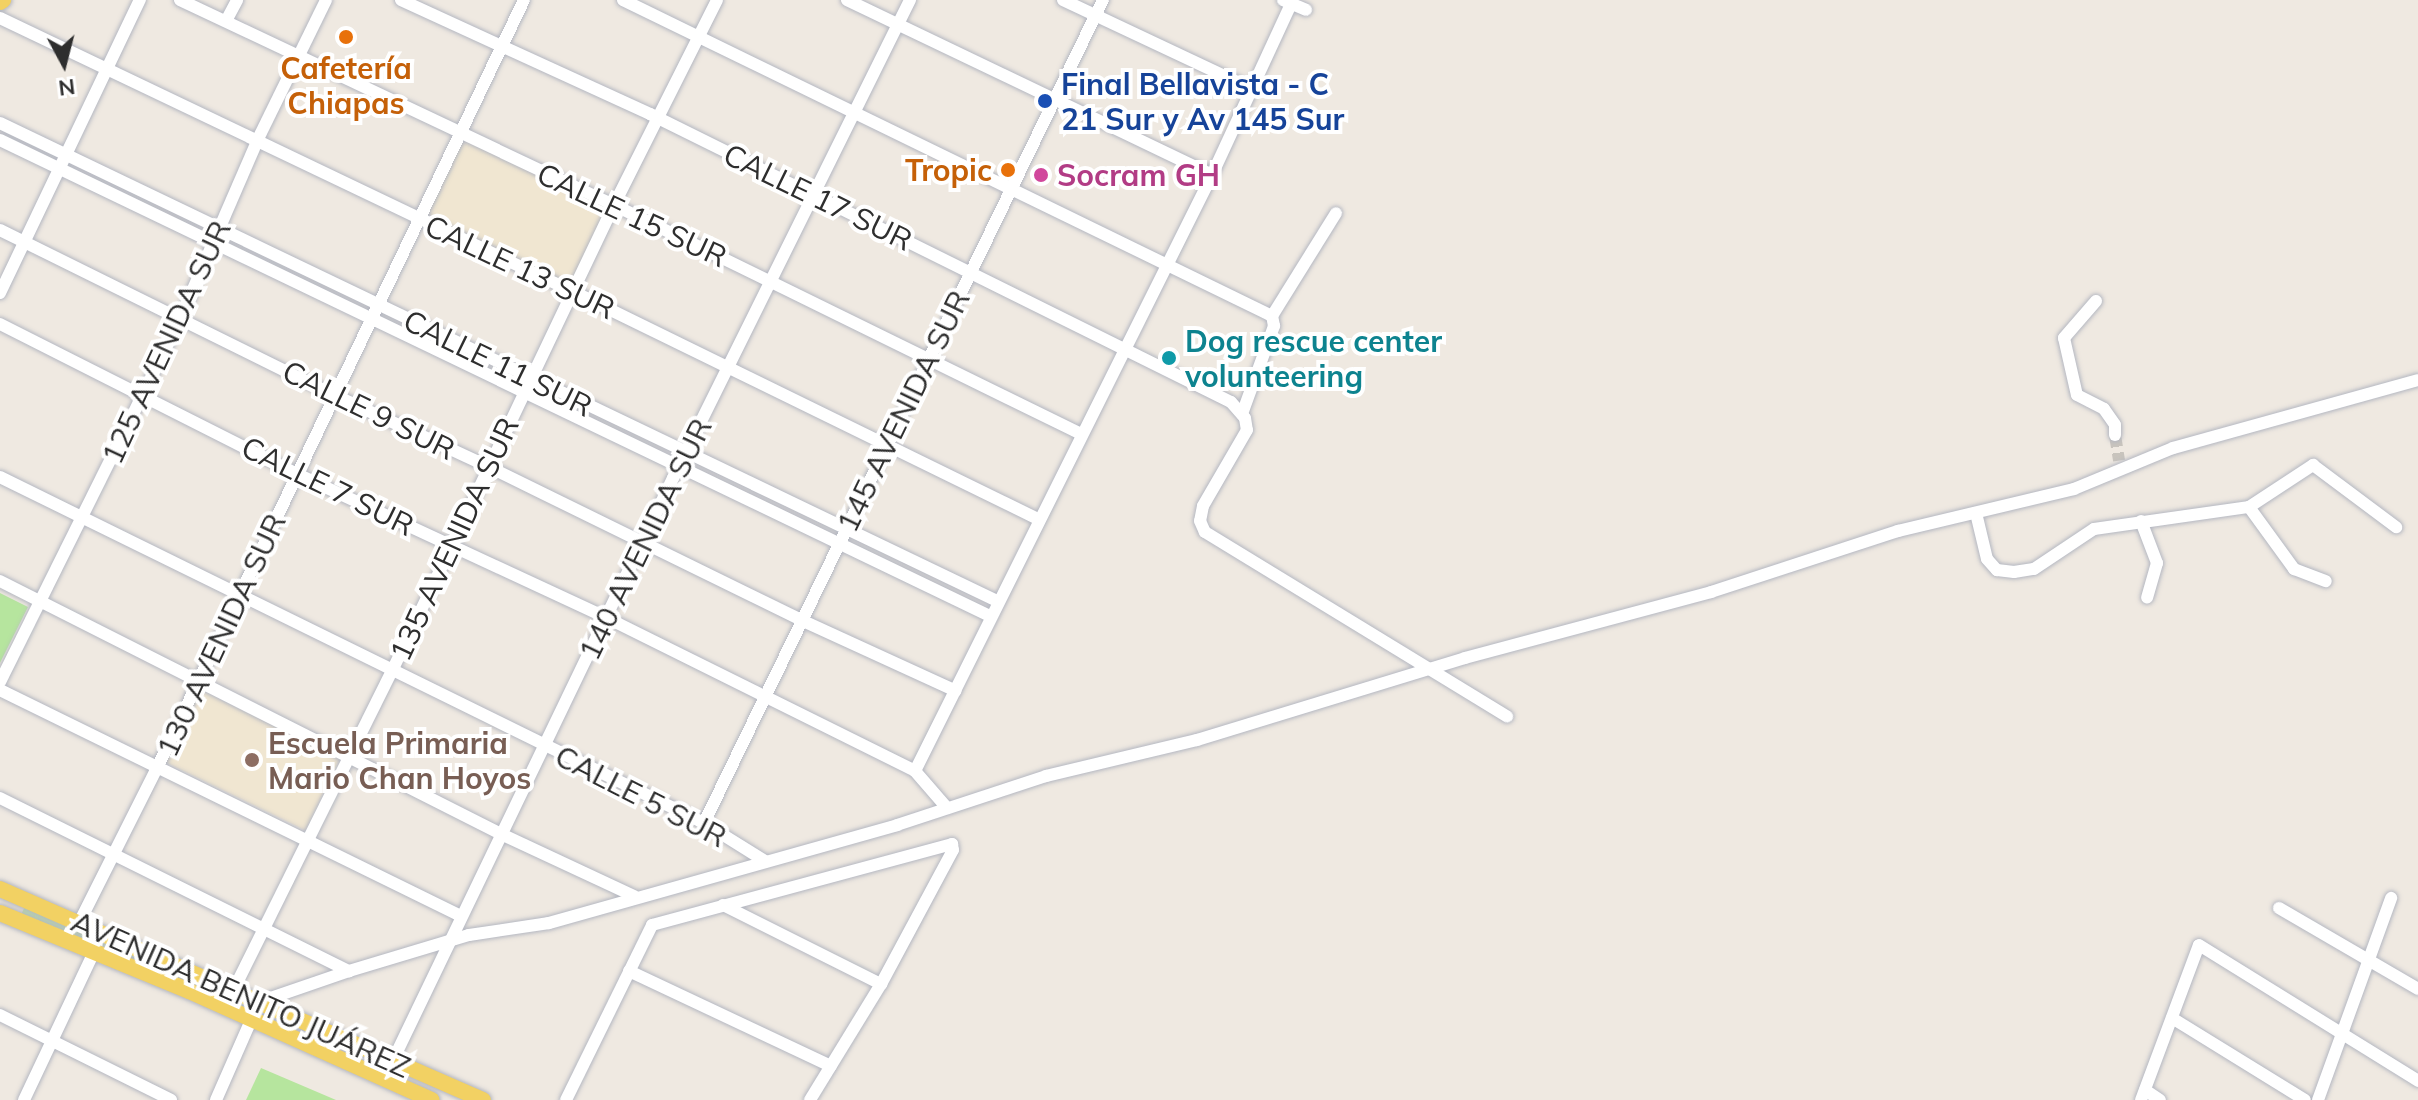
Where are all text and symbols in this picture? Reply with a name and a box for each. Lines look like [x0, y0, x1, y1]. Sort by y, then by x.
north arrow [24, 24, 104, 104]
marker: Cafetería Chiapas [337, 28, 355, 46]
place label: Cafetería Chiapas [280, 50, 412, 120]
place label: Final Bellavista - C 21 Sur y Av 145 Sur [1061, 66, 1344, 136]
text: N [57, 73, 77, 103]
marker: Final Bellavista - C 21 Sur y Av 145 Sur [1036, 92, 1054, 110]
street label: CALLE 17 SUR [718, 136, 918, 258]
place label: Tropic [905, 152, 992, 188]
street label: CALLE 15 SUR [531, 155, 733, 275]
place label: Socram GH [1057, 157, 1220, 193]
marker: Tropic [999, 161, 1017, 179]
marker: Socram GH [1032, 166, 1050, 184]
street label: CALLE 13 SUR [419, 207, 621, 327]
street label: 125 AVENIDA SUR [94, 215, 238, 469]
street label: 145 AVENIDA SUR [829, 284, 977, 538]
street label: CALLE 11 SUR [398, 302, 598, 424]
place label: Dog rescue center volunteering [1185, 323, 1442, 394]
marker: Dog rescue center volunteering [1160, 349, 1178, 367]
street label: CALLE 9 SUR [277, 353, 461, 467]
street label: 135 AVENIDA SUR [382, 412, 526, 666]
street label: 140 AVENIDA SUR [571, 412, 719, 666]
street label: CALLE 7 SUR [236, 429, 420, 543]
street label: 130 AVENIDA SUR [149, 508, 293, 762]
place label: Escuela Primaria Mario Chan Hoyos [268, 725, 531, 796]
street label: CALLE 5 SUR [549, 737, 733, 855]
marker: Escuela Primaria Mario Chan Hoyos [243, 751, 261, 769]
street label: AVENIDA BENITO JUÁREZ [66, 903, 416, 1085]

